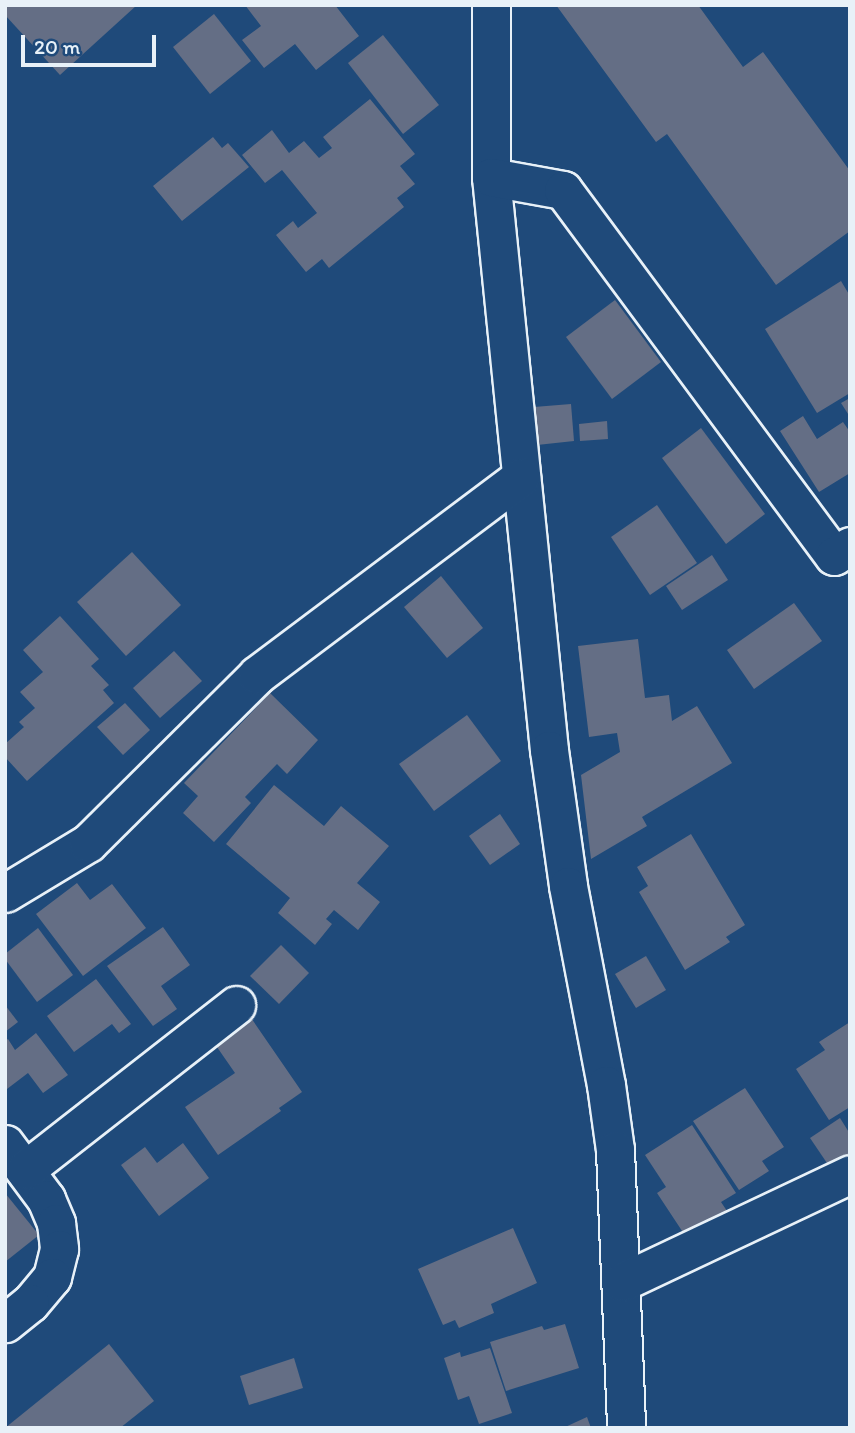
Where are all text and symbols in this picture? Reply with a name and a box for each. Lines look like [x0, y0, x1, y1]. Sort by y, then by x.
scale bar [24, 21, 159, 65]
text: 20 m [34, 34, 80, 59]

